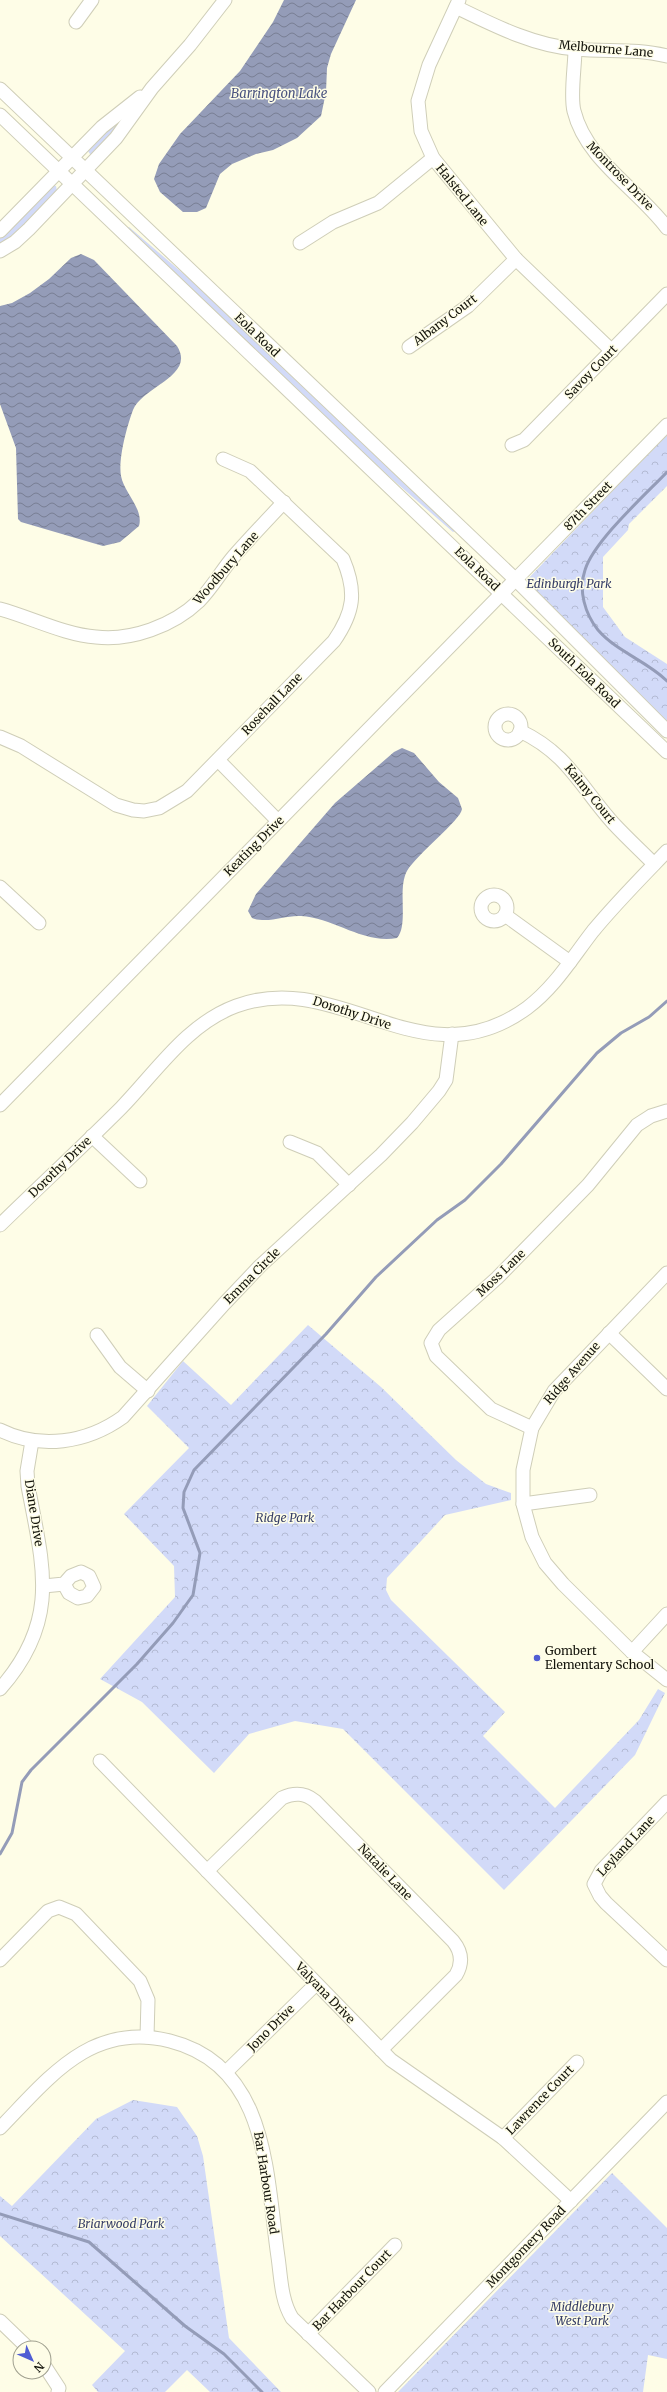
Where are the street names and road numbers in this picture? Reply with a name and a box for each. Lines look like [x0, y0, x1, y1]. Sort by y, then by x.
street label: Melbourne Lane [558, 37, 654, 60]
street label: Montrose Drive [584, 138, 657, 213]
street label: Halsted Lane [433, 161, 492, 229]
street label: Albany Court [409, 291, 480, 349]
street label: Eola Road [232, 310, 283, 360]
street label: Savoy Court [561, 341, 620, 402]
street label: 87th Street [560, 477, 615, 534]
street label: Woodbury Lane [189, 528, 261, 608]
street label: Eola Road [452, 544, 503, 594]
street label: South Eola Road [545, 635, 623, 711]
street label: Rosehall Lane [238, 669, 305, 738]
street label: Kaimy Court [562, 761, 619, 827]
street label: Keating Drive [221, 813, 287, 879]
street label: Dorothy Drive [311, 993, 393, 1032]
street label: Dorothy Drive [25, 1133, 94, 1200]
street label: Emma Circle [220, 1244, 283, 1307]
street label: Moss Lane [473, 1246, 528, 1300]
street label: Ridge Avenue [540, 1338, 603, 1407]
street label: Diane Drive [22, 1478, 47, 1547]
street label: Leyland Lane [594, 1812, 657, 1879]
street label: Natalie Lane [355, 1841, 416, 1903]
street label: Valyana Drive [292, 1958, 358, 2026]
street label: Jono Drive [243, 2001, 297, 2055]
street label: Lawrence Court [503, 2061, 577, 2138]
street label: Bar Harbour Road [251, 2131, 282, 2235]
street label: Montgomery Road [483, 2203, 568, 2291]
street label: Bar Harbour Court [309, 2246, 394, 2333]

